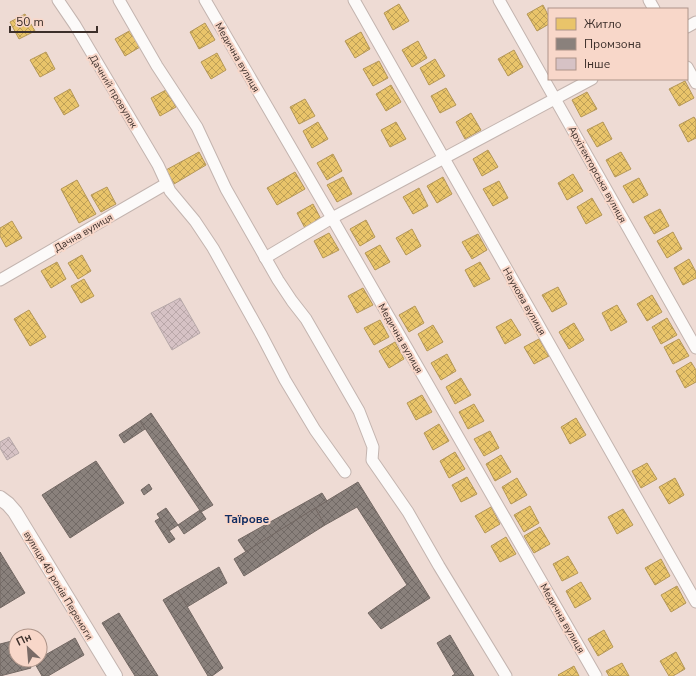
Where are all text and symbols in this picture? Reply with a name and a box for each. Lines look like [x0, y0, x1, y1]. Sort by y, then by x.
scale bar [10, 8, 97, 34]
legend [548, 8, 688, 80]
text: 50 m [16, 14, 44, 30]
text: Житло [584, 16, 622, 32]
street label: Медична вулиця [211, 20, 263, 95]
text: Промзона [584, 36, 641, 52]
street label: Дачний провулок [86, 52, 141, 131]
text: Інше [584, 56, 610, 72]
street label: Архітекторська вулиця [565, 124, 630, 225]
street label: Дачна вулиця [51, 210, 116, 255]
street label: Наукова вулиця [499, 265, 549, 338]
street label: Медична вулиця [374, 301, 426, 376]
district label: Таїрове [225, 511, 270, 527]
street label: вулиця 40 років Перемоги [20, 529, 96, 643]
street label: Медична вулиця [536, 581, 588, 656]
north arrow [8, 628, 48, 668]
text: Пн [14, 629, 34, 650]

